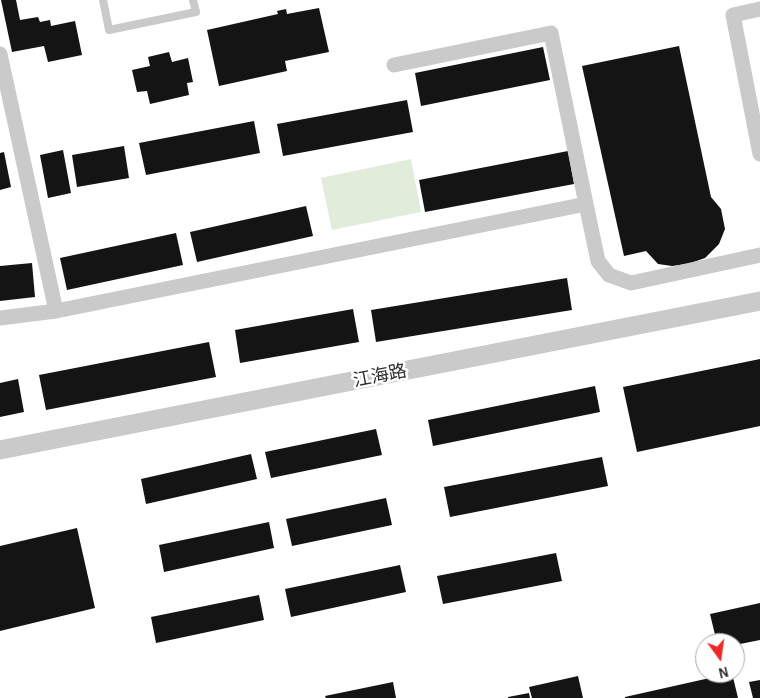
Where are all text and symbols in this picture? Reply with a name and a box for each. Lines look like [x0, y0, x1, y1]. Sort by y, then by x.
street label: 江海路 [351, 360, 409, 392]
north arrow [695, 633, 745, 683]
text: N [717, 664, 730, 680]

